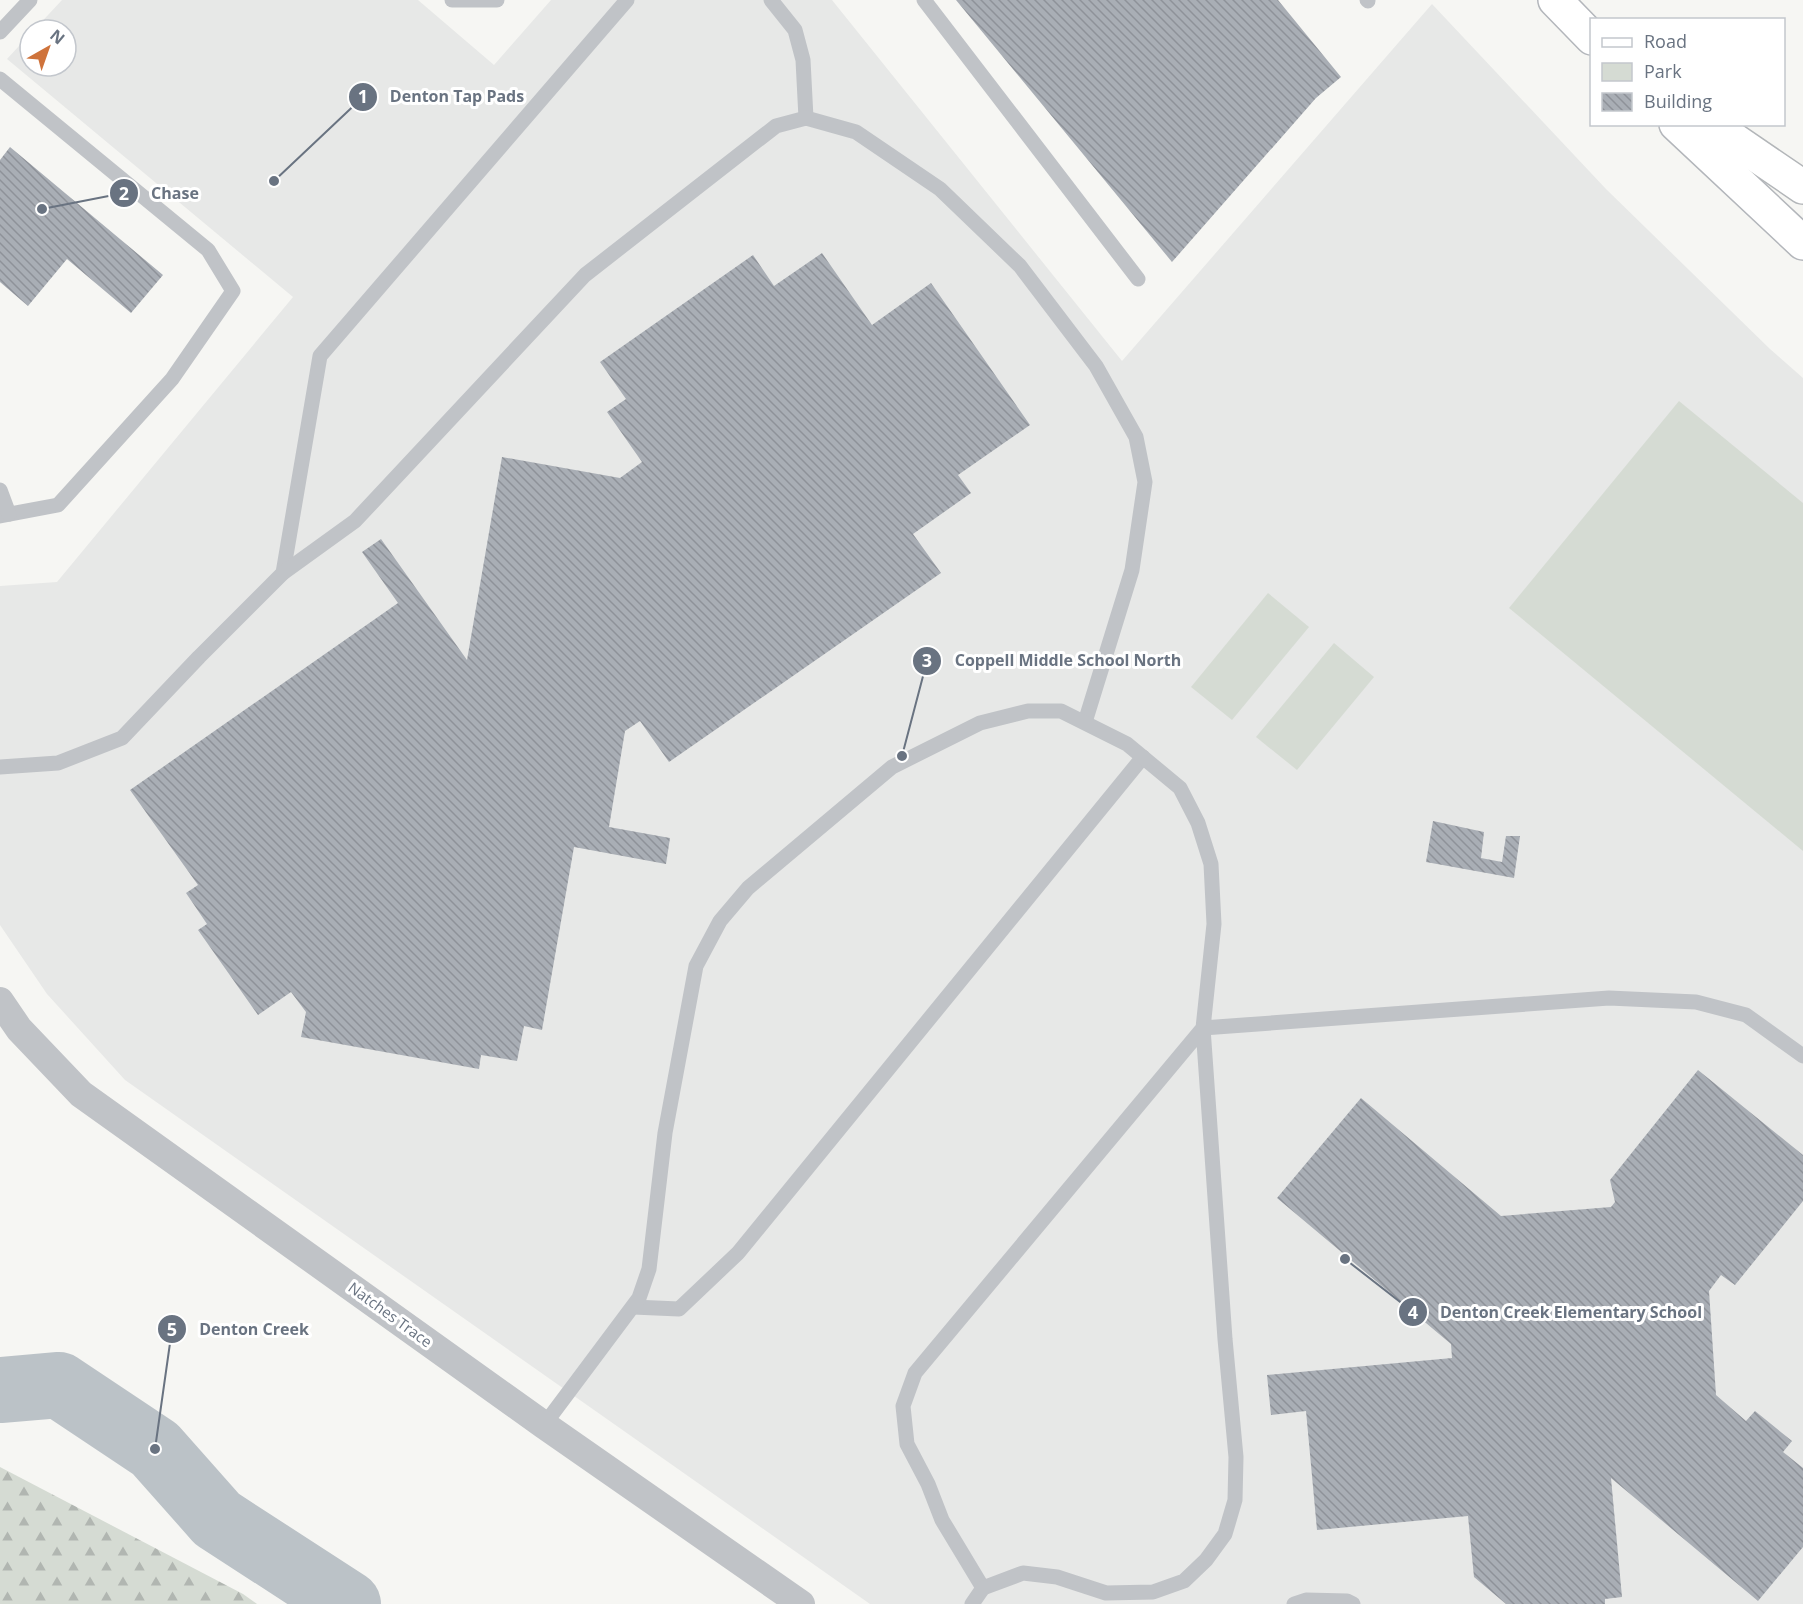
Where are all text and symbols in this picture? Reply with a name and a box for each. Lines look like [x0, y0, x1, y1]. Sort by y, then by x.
north arrow [18, 18, 78, 78]
legend [1590, 18, 1785, 126]
text: N [46, 24, 70, 49]
text: Road [1644, 29, 1687, 53]
text: Park [1644, 59, 1682, 83]
callout: Denton Tap Pads [348, 80, 536, 114]
text: 1 [358, 84, 368, 108]
text: Denton Tap Pads [390, 85, 524, 107]
text: Building [1644, 89, 1712, 113]
callout: Chase [109, 176, 211, 210]
text: 2 [119, 181, 129, 205]
text: Chase [151, 182, 199, 204]
callout: Coppell Middle School North [912, 644, 1193, 678]
text: 3 [922, 648, 932, 672]
text: Coppell Middle School North [955, 649, 1181, 671]
street label: Natches Trace [345, 1277, 437, 1351]
callout: Denton Creek Elementary School [1398, 1295, 1714, 1329]
text: 4 [1408, 1300, 1418, 1324]
text: Denton Creek Elementary School [1440, 1301, 1702, 1323]
callout: Denton Creek [157, 1312, 321, 1346]
text: 5 [167, 1317, 177, 1341]
text: Denton Creek [199, 1318, 309, 1340]

